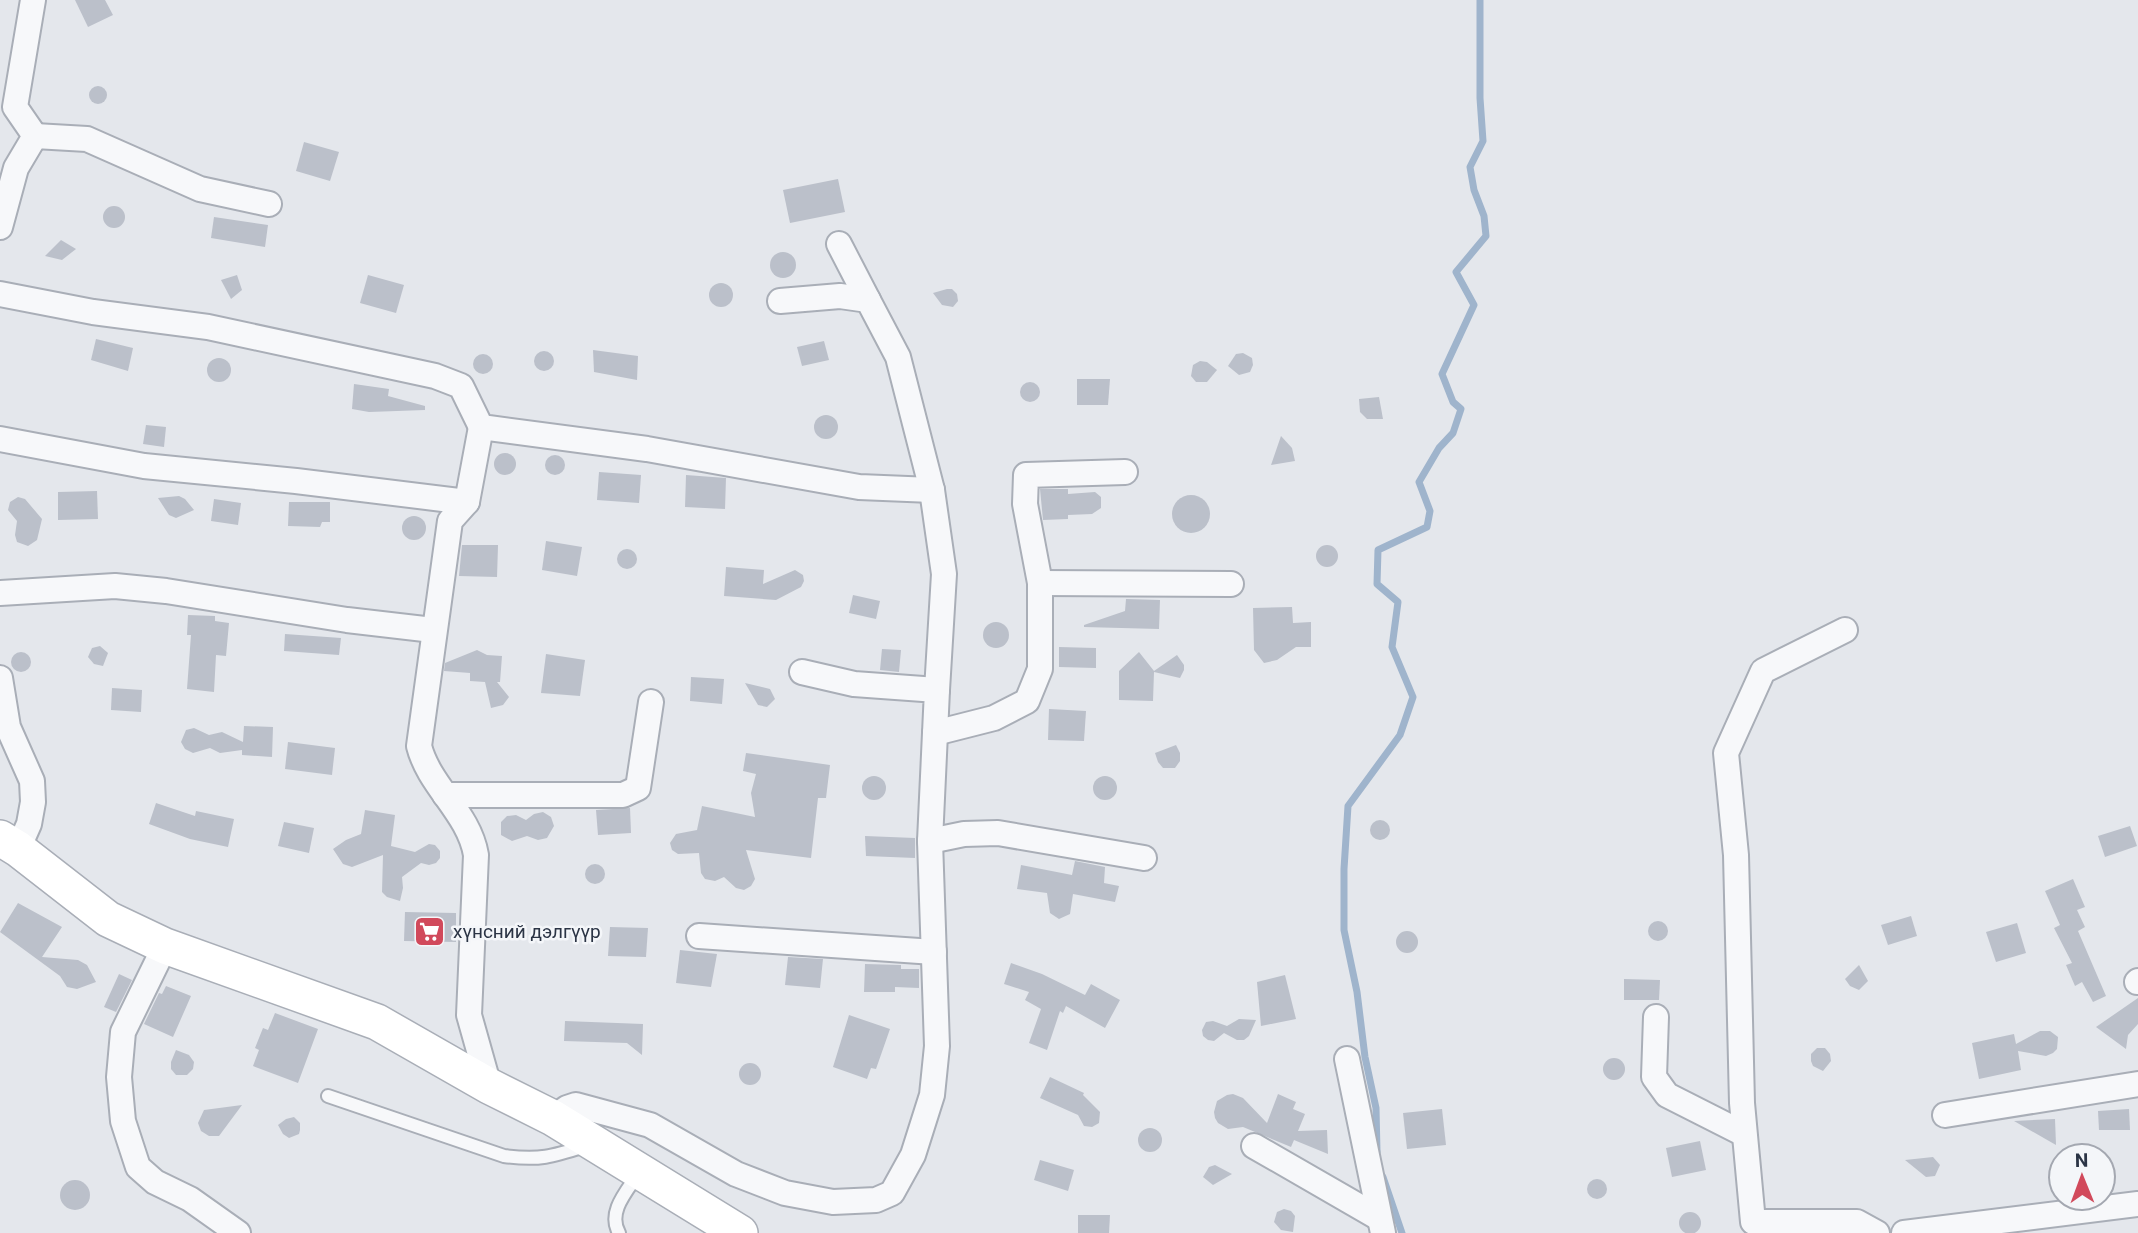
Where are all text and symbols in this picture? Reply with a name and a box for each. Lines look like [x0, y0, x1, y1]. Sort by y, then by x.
supermarket icon: хүнсний дэлгүүр [413, 914, 447, 948]
place label: хүнсний дэлгүүр [453, 920, 601, 943]
north arrow [2047, 1142, 2117, 1212]
text: N [2075, 1149, 2089, 1172]

